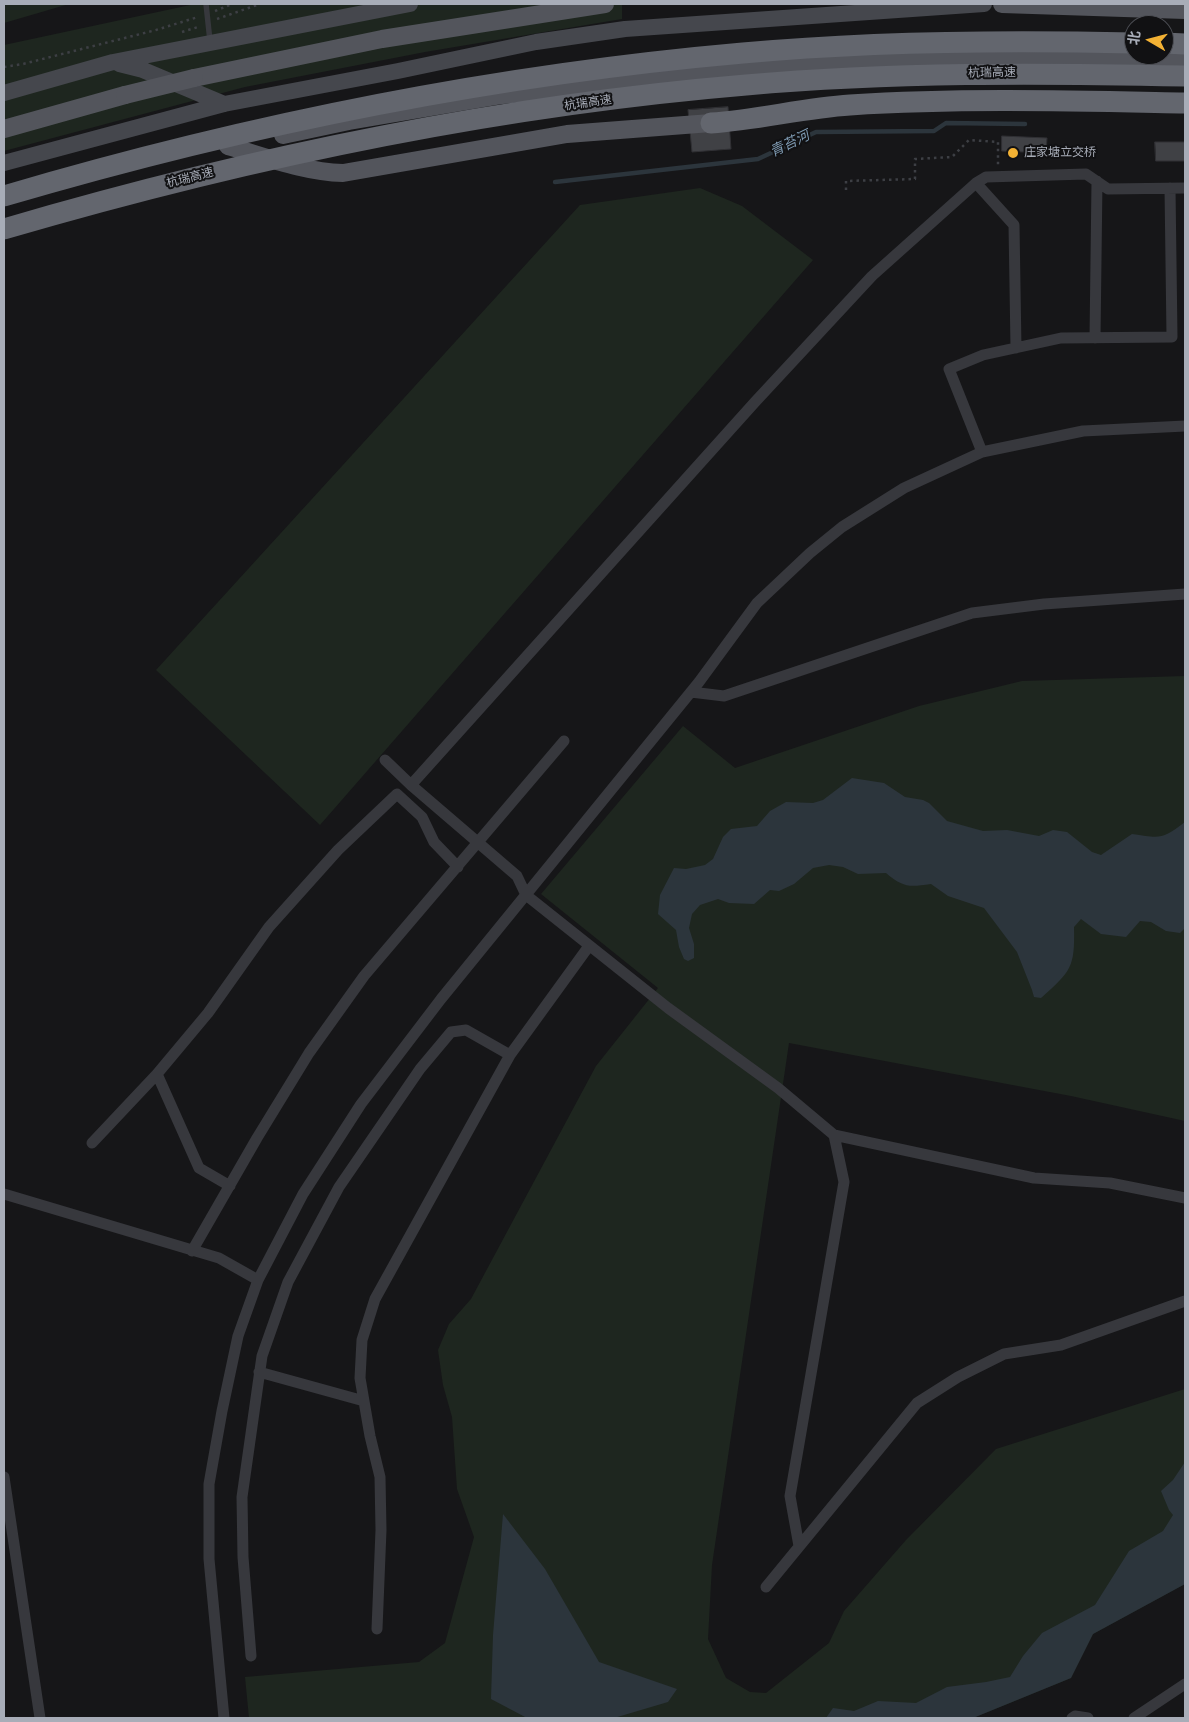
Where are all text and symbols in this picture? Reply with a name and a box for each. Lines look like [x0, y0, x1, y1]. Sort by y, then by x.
north arrow [1124, 15, 1174, 65]
text: 北 [1125, 30, 1144, 46]
street label: 杭瑞高速 [968, 65, 1016, 81]
street label: 杭瑞高速 [563, 93, 613, 113]
water label: 青苔河 [767, 127, 813, 161]
marker: 庄家塘立交桥 [1006, 146, 1020, 160]
place label: 庄家塘立交桥 [1024, 146, 1096, 160]
street label: 杭瑞高速 [165, 165, 215, 191]

